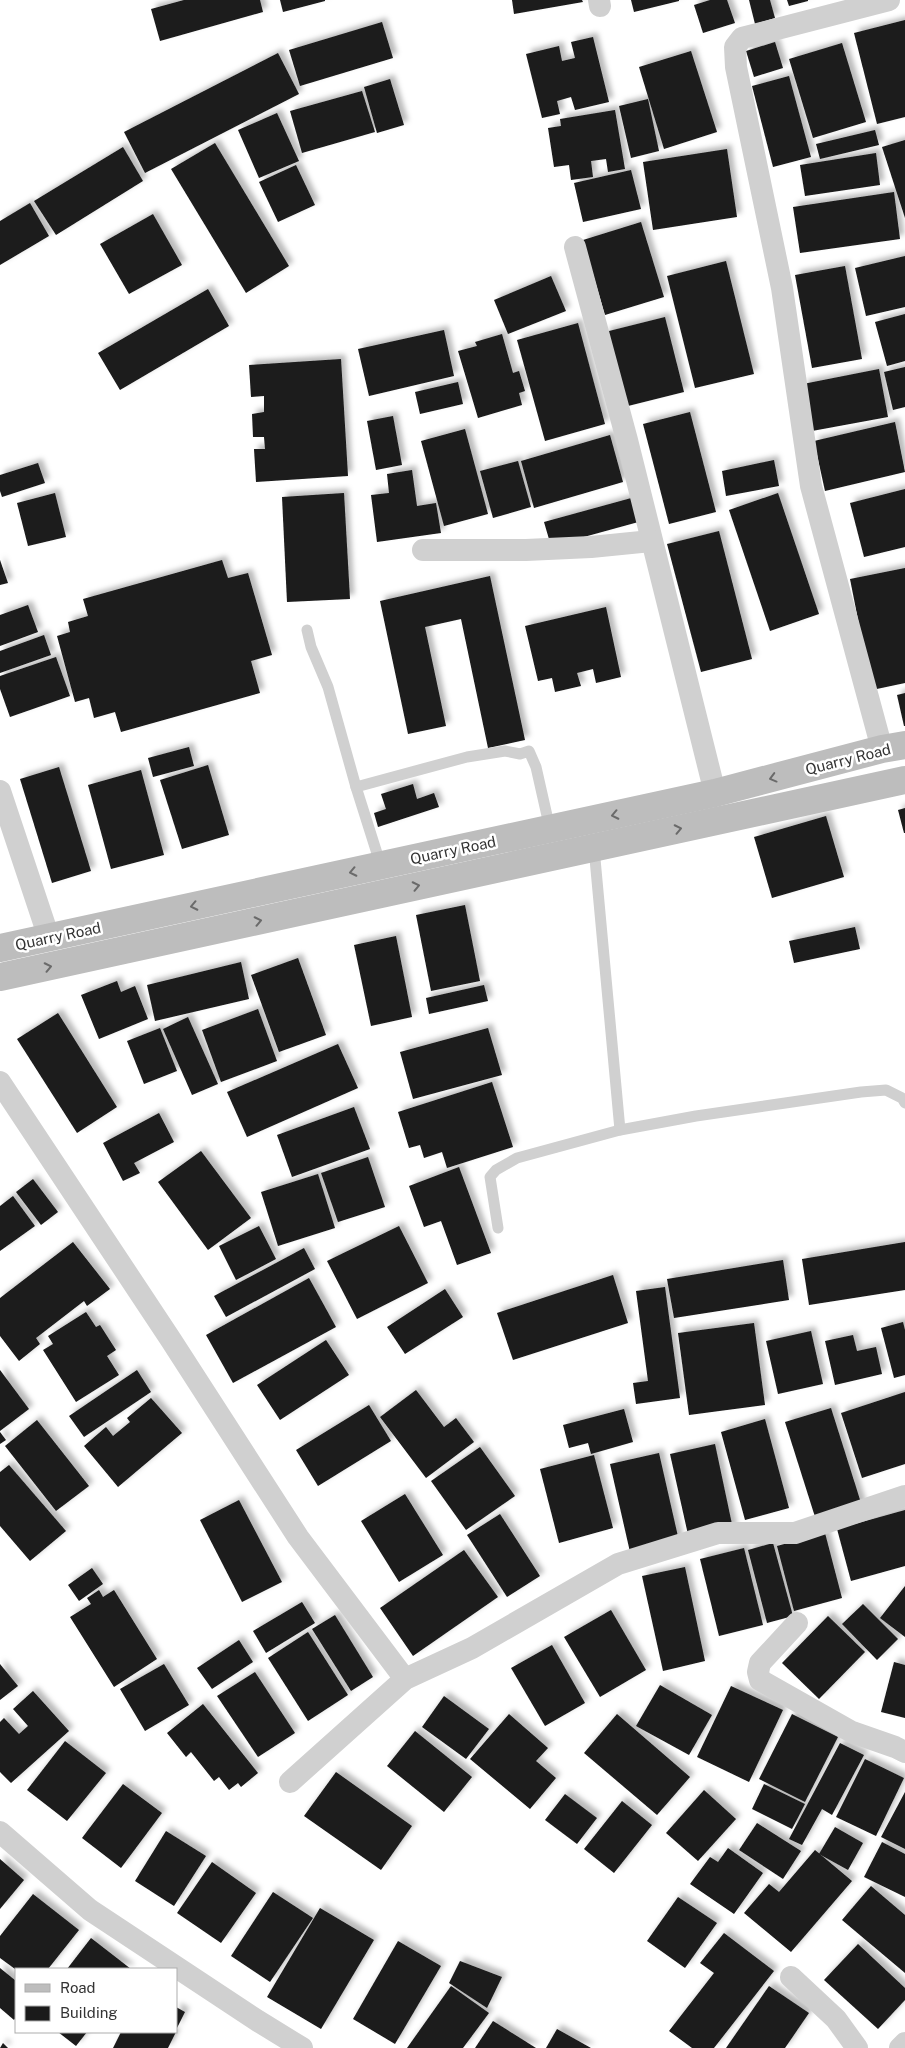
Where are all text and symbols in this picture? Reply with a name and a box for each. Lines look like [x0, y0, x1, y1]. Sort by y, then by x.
street label: Quarry Road [804, 740, 892, 778]
one-way arrow [768, 772, 777, 783]
one-way arrow [610, 809, 619, 820]
one-way arrow [673, 825, 682, 835]
street label: Quarry Road [409, 833, 497, 867]
one-way arrow [349, 866, 358, 876]
one-way arrow [412, 881, 421, 892]
one-way arrow [190, 900, 199, 911]
one-way arrow [253, 916, 262, 927]
street label: Quarry Road [14, 919, 102, 953]
one-way arrow [43, 962, 52, 973]
legend [15, 1968, 178, 2033]
text: Road [60, 1979, 96, 1996]
text: Building [60, 2004, 118, 2021]

